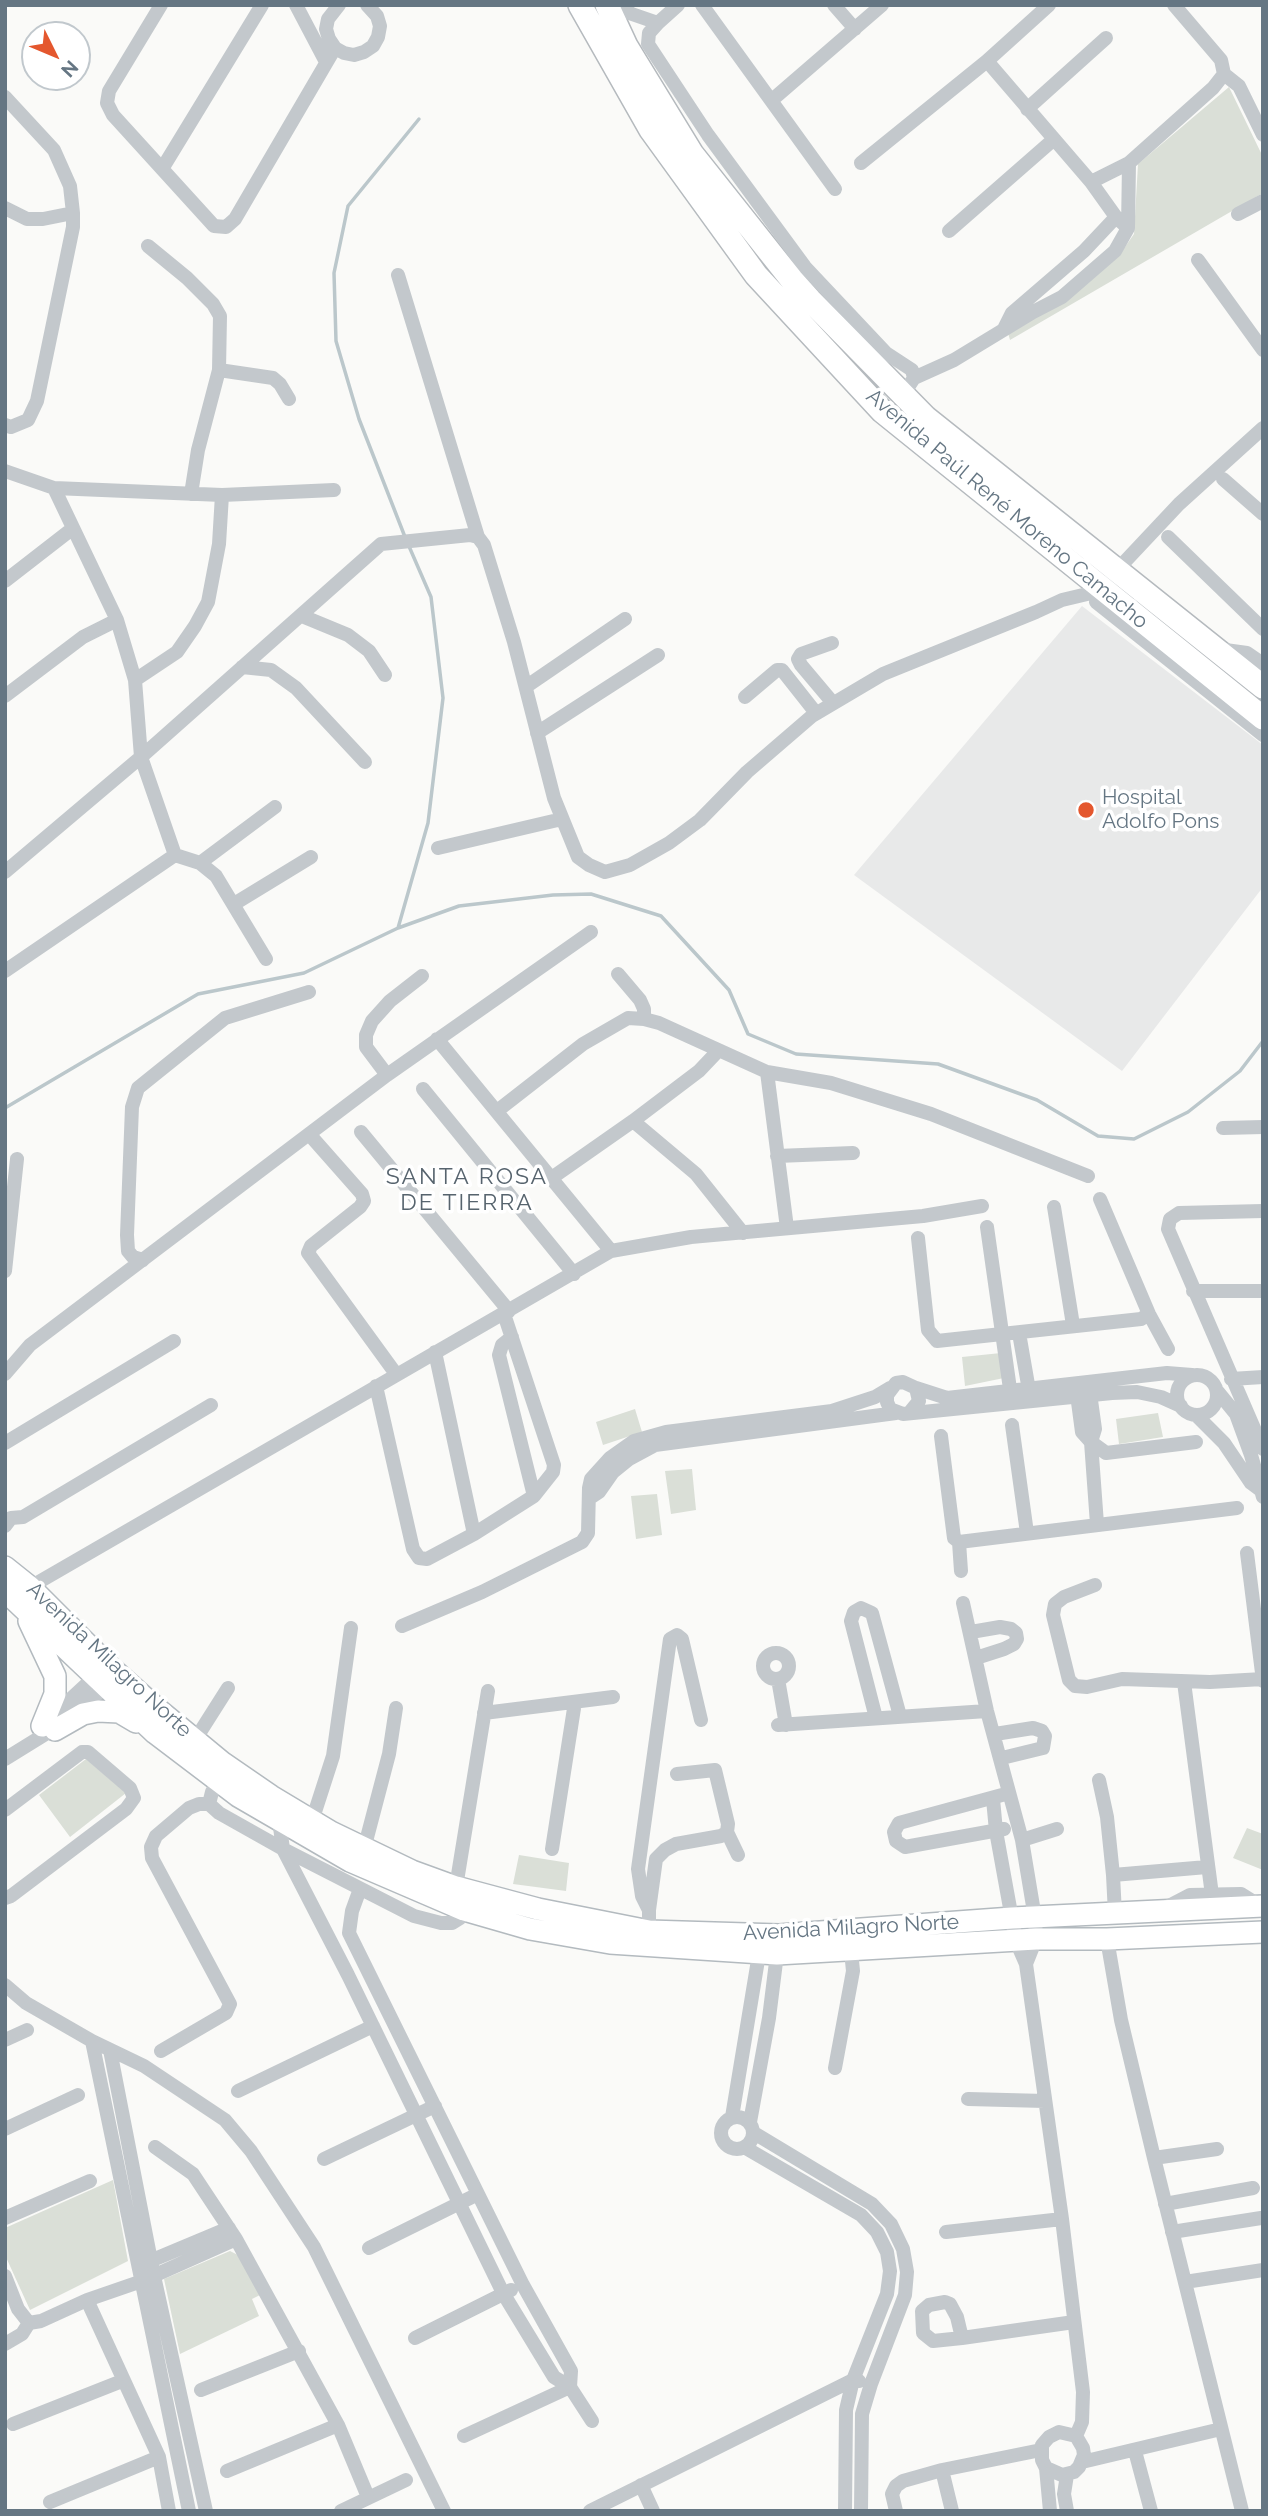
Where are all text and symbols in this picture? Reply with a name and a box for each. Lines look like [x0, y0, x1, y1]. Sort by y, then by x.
north arrow [21, 21, 91, 91]
text: N [57, 56, 83, 82]
street label: Avenida Paúl René Moreno Camacho [861, 384, 1153, 634]
place label: Hospital Adolfo Pons [1102, 785, 1219, 835]
marker: Hospital Adolfo Pons [1076, 800, 1096, 820]
district label: SANTA ROSA DE TIERRA [387, 1163, 547, 1217]
street label: Avenida Milagro Norte [21, 1577, 197, 1743]
street label: Avenida Milagro Norte [742, 1910, 960, 1946]

